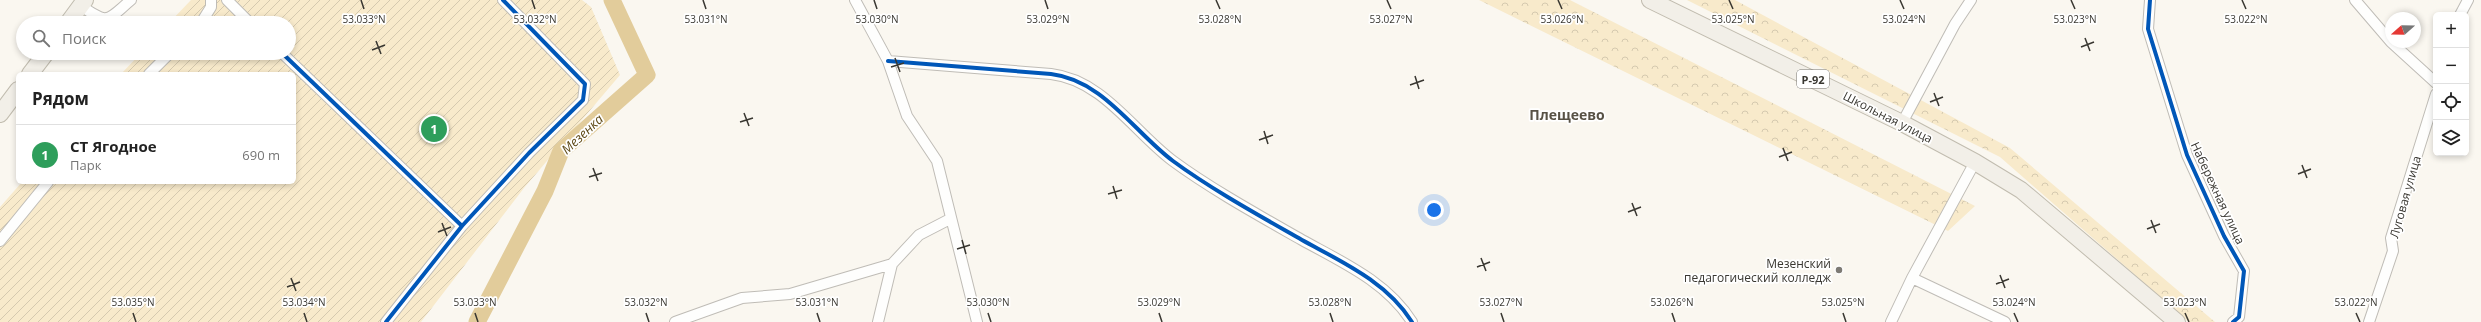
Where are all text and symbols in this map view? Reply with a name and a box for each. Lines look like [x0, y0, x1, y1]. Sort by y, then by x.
text: 53.033°N [342, 12, 386, 26]
text: 53.032°N [513, 12, 557, 26]
text: 53.031°N [684, 12, 728, 26]
text: 53.030°N [855, 12, 899, 26]
text: 53.029°N [1026, 12, 1070, 26]
text: 53.028°N [1198, 12, 1242, 26]
text: 53.027°N [1369, 12, 1413, 26]
text: 53.026°N [1540, 12, 1584, 26]
text: 53.025°N [1711, 12, 1755, 26]
text: 53.024°N [1882, 12, 1926, 26]
text: 53.023°N [2053, 12, 2097, 26]
text: 53.022°N [2224, 12, 2268, 26]
north arrow [2385, 12, 2421, 48]
map controls [2433, 12, 2469, 156]
button: + [2433, 12, 2469, 48]
search box [16, 16, 296, 60]
icon: search [30, 27, 52, 49]
text: Поиск [62, 28, 106, 48]
button: − [2433, 48, 2469, 84]
road number: Р-92 [1797, 70, 1829, 88]
button: locate [2433, 84, 2469, 120]
text: Рядом [32, 87, 89, 110]
street label: Школьная улица [1840, 87, 1936, 147]
district label: Плещеево [1529, 105, 1605, 124]
water label: Мезенка [557, 110, 607, 158]
pin: 1 [421, 114, 447, 144]
button: layers [2433, 120, 2469, 156]
text: СТ Ягодное [70, 136, 157, 156]
street label: Набережная улица [2187, 139, 2249, 247]
text: 1 [41, 146, 49, 164]
text: 690 m [242, 146, 280, 164]
street label: Луговая улица [2385, 154, 2425, 240]
text: Парк [70, 156, 101, 174]
your location [1424, 200, 1444, 220]
place label: Мезенский педагогический колледж [1684, 255, 1831, 286]
marker: Мезенский педагогический колледж [1834, 265, 1844, 275]
text: 53.035°N [111, 295, 155, 309]
text: 53.034°N [282, 295, 326, 309]
text: 53.033°N [453, 295, 497, 309]
text: 53.032°N [624, 295, 668, 309]
text: 53.031°N [795, 295, 839, 309]
text: 53.030°N [966, 295, 1010, 309]
text: 53.029°N [1137, 295, 1181, 309]
text: 53.028°N [1308, 295, 1352, 309]
text: 53.027°N [1479, 295, 1523, 309]
text: 53.026°N [1650, 295, 1694, 309]
text: 53.025°N [1821, 295, 1865, 309]
text: 53.024°N [1992, 295, 2036, 309]
text: 53.023°N [2163, 295, 2207, 309]
text: 53.022°N [2334, 295, 2378, 309]

